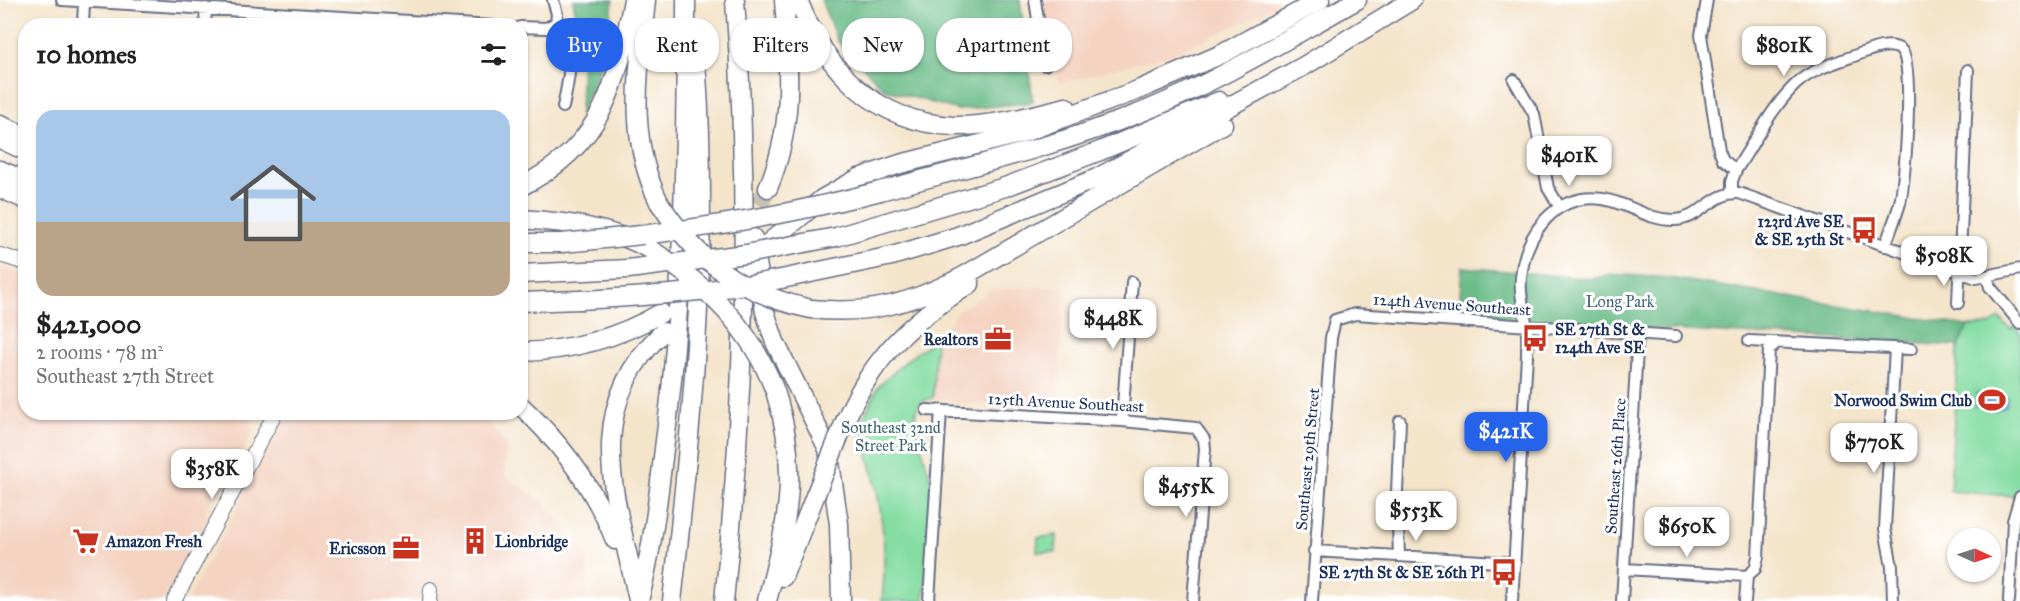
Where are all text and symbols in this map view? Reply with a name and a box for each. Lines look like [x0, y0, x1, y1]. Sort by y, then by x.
chip: Buy [546, 18, 623, 72]
chip: Rent [635, 18, 719, 72]
chip: Filters [731, 18, 830, 72]
chip: New [842, 18, 924, 72]
chip: Apartment [936, 18, 1072, 72]
pin: $801K [1742, 26, 1826, 77]
text: $801K [1756, 33, 1812, 57]
text: 10 homes [36, 38, 137, 70]
icon: filters [477, 38, 510, 71]
pin: $401K [1527, 136, 1611, 187]
text: $401K [1541, 143, 1597, 167]
icon: home [219, 149, 327, 257]
place label: 123rd Ave SE & SE 25th St [1755, 212, 1845, 249]
bus stop icon: 123rd Ave SE & SE 25th St [1849, 215, 1879, 245]
pin: $508K [1902, 236, 1986, 287]
text: $508K [1915, 243, 1973, 267]
street label: 124th Avenue Southeast [1373, 290, 1532, 320]
park label: Long Park [1586, 292, 1655, 312]
pin: $448K [1071, 299, 1155, 350]
text: $448K [1083, 306, 1143, 330]
text: $421,000 [36, 308, 141, 340]
place label: SE 27th St & 124th Ave SE [1555, 320, 1645, 358]
bus stop icon: SE 27th St & 124th Ave SE [1520, 323, 1550, 353]
office icon: Realtors [983, 324, 1013, 354]
place label: Realtors [924, 330, 978, 349]
text: 2 rooms · 78 m² [36, 340, 163, 364]
text: Southeast 27th Street [36, 364, 214, 388]
sports icon: Norwood Swim Club [1977, 385, 2007, 415]
street label: Southeast 29th Street [1292, 387, 1323, 531]
street label: 125th Avenue Southeast [987, 389, 1145, 416]
place label: Norwood Swim Club [1834, 391, 1972, 410]
street label: Southeast 26th Place [1601, 397, 1630, 535]
pin: $421K [1464, 412, 1548, 463]
park label: Southeast 32nd Street Park [841, 418, 941, 455]
text: $421K [1478, 419, 1534, 443]
pin: $770K [1832, 423, 1916, 474]
text: $770K [1844, 430, 1904, 454]
pin: $358K [170, 449, 254, 500]
text: $358K [185, 456, 239, 480]
pin: $455K [1144, 467, 1228, 518]
text: $455K [1158, 474, 1214, 498]
pin: $553K [1374, 491, 1458, 542]
text: $553K [1390, 498, 1442, 522]
pin: $650K [1645, 507, 1729, 558]
text: $650K [1658, 514, 1716, 538]
supermarket icon: Amazon Fresh [71, 526, 101, 556]
building icon: Lionbridge [460, 526, 490, 556]
north arrow [1947, 528, 2001, 582]
map controls [1947, 528, 2001, 582]
place label: Amazon Fresh [105, 532, 202, 551]
place label: Lionbridge [495, 532, 568, 552]
office icon: Ericsson [391, 533, 421, 563]
place label: Ericsson [329, 539, 386, 558]
bus stop icon: SE 27th St & SE 26th Pl [1489, 557, 1519, 587]
place label: SE 27th St & SE 26th Pl [1319, 563, 1485, 582]

